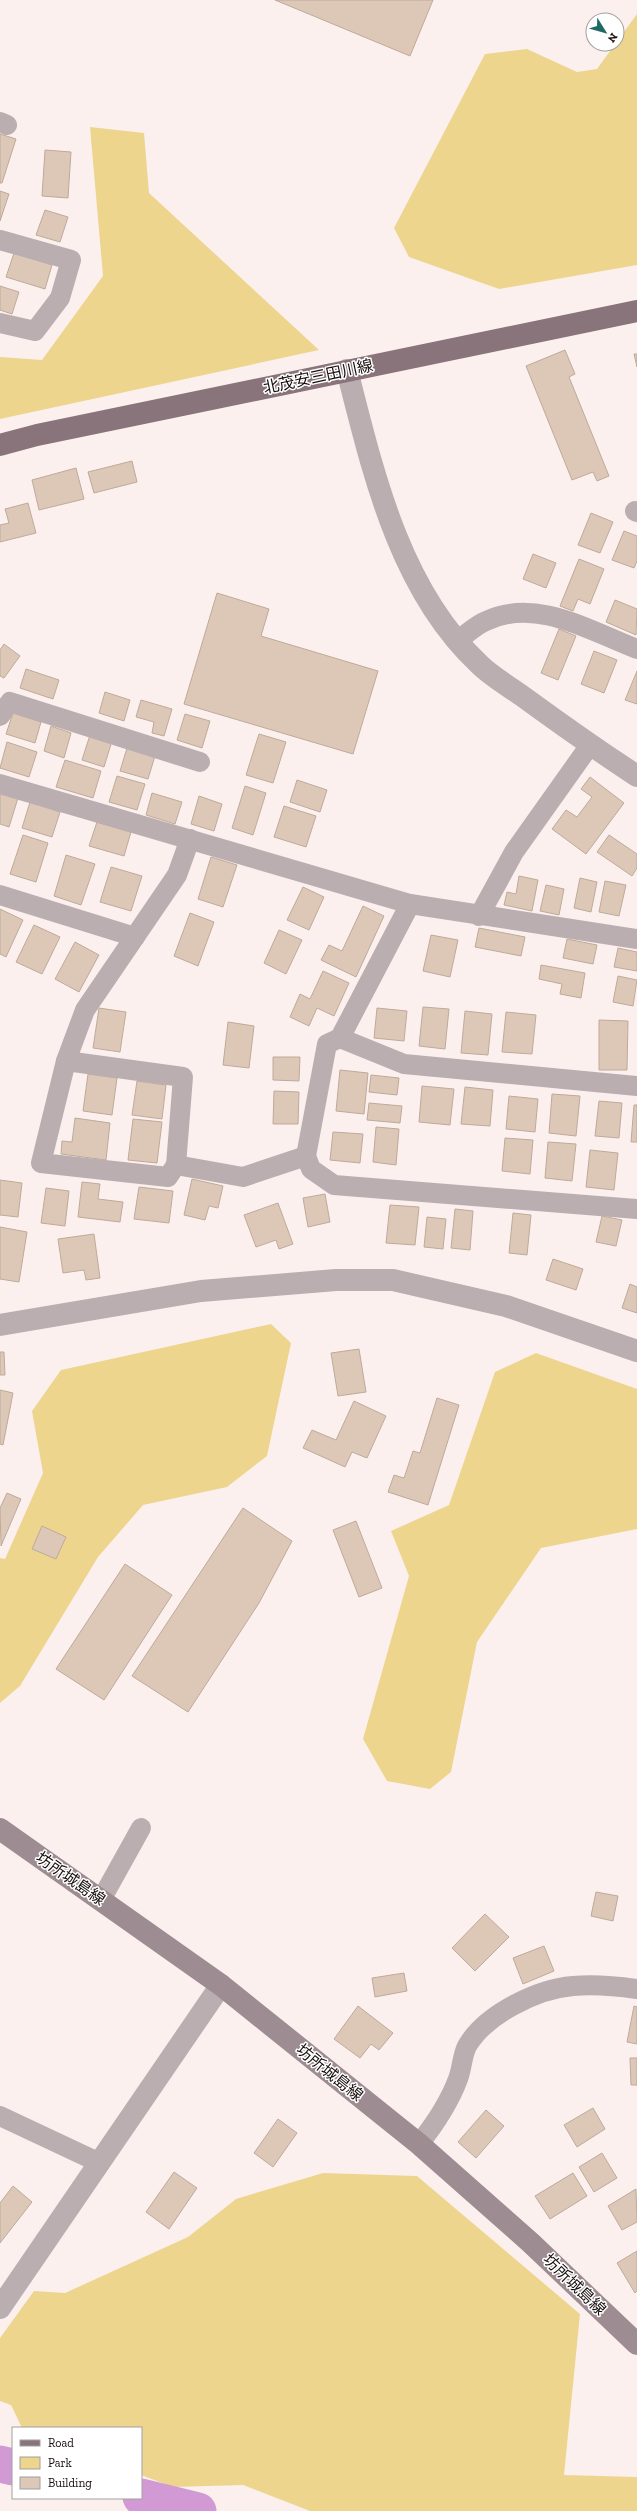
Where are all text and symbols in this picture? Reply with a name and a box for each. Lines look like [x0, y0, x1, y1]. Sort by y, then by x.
north arrow [585, 12, 625, 52]
text: N [604, 30, 620, 45]
street label: 北茂安三田川線 [261, 356, 375, 397]
street label: 坊所城島線 [32, 1848, 109, 1909]
street label: 坊所城島線 [293, 2040, 367, 2105]
street label: 坊所城島線 [539, 2250, 610, 2319]
legend [12, 2427, 142, 2499]
text: Road [48, 2436, 74, 2450]
text: Park [48, 2456, 73, 2470]
text: Building [48, 2476, 92, 2490]

